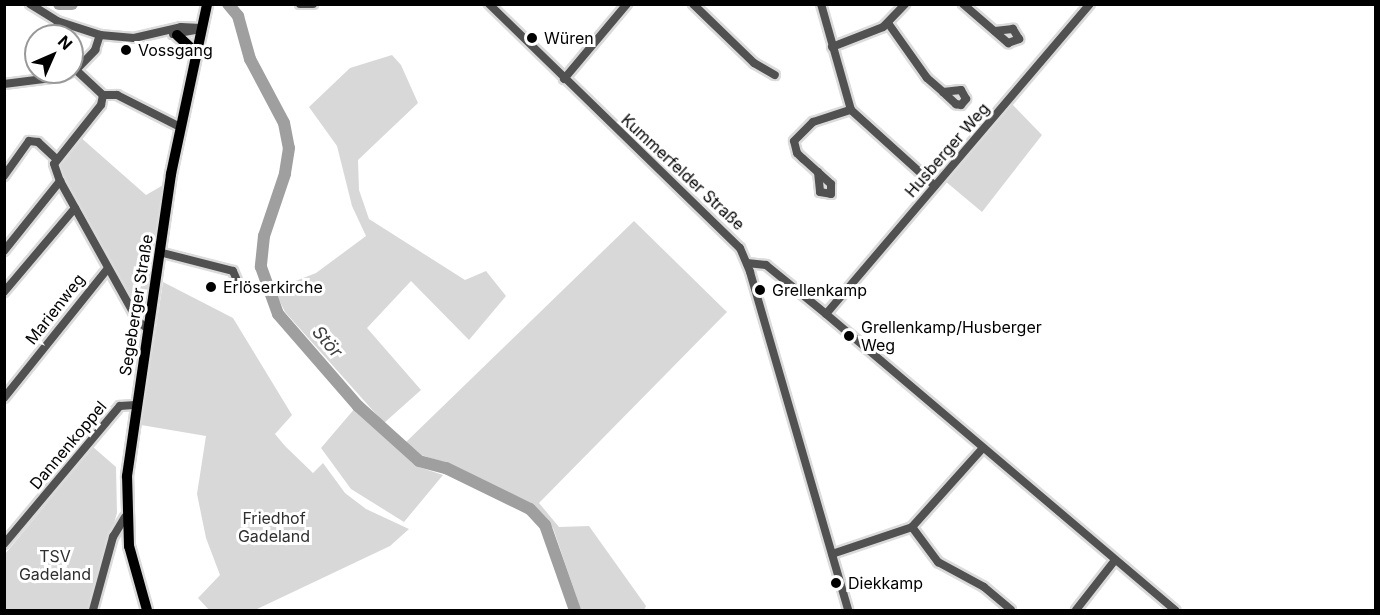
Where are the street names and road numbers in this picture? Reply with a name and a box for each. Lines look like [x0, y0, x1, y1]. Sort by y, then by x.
street label: Husberger Weg [901, 99, 993, 201]
street label: Kummerfelder Straße [617, 110, 749, 234]
street label: Segeberger Straße [115, 233, 157, 377]
street label: Marienweg [21, 270, 89, 348]
street label: Dannenkoppel [26, 397, 110, 493]

